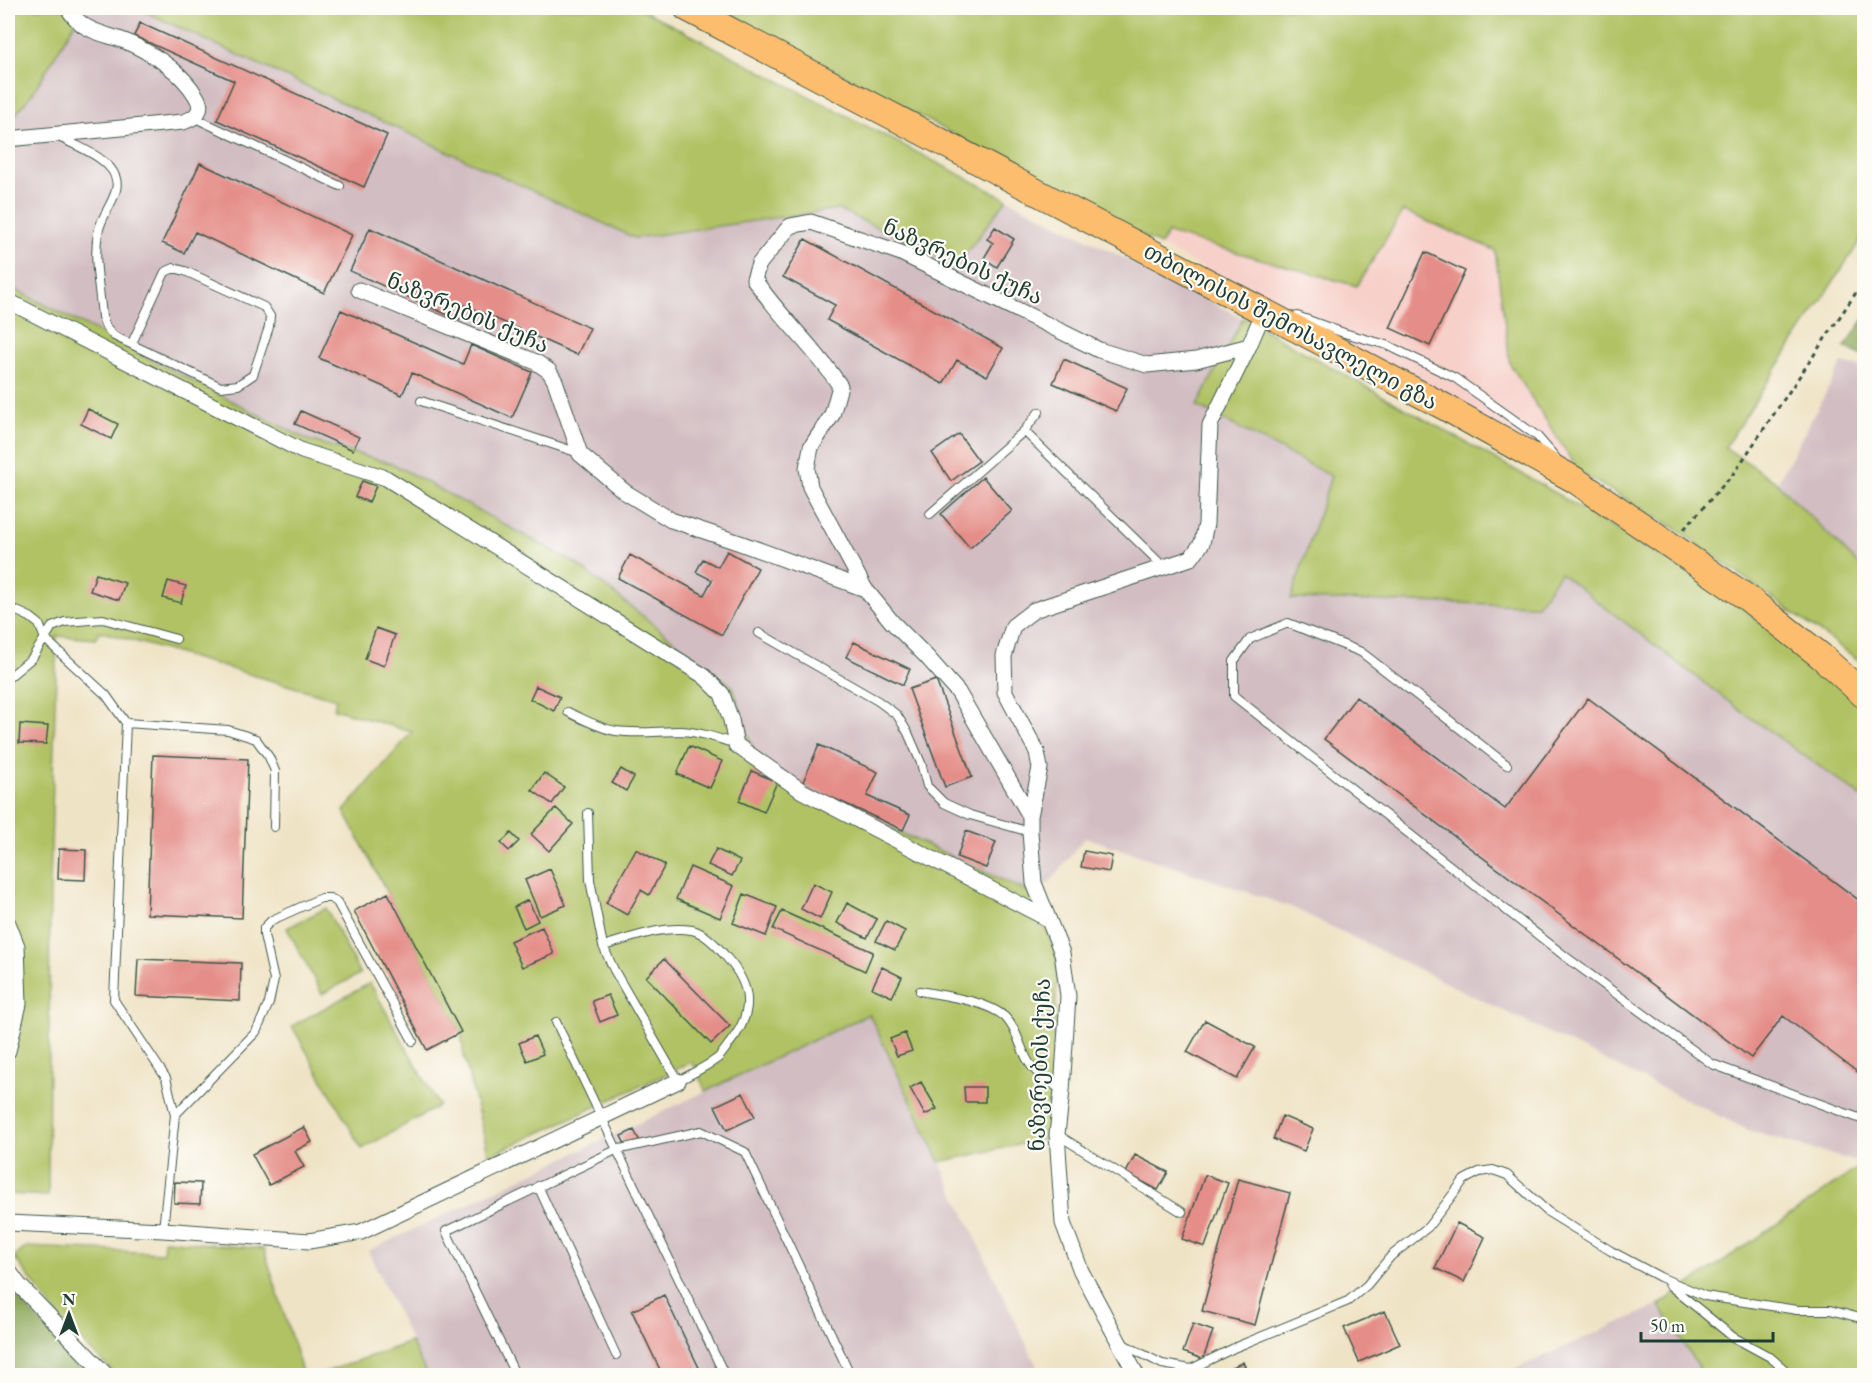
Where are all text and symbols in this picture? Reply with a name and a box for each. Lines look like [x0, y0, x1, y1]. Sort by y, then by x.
street label: ნაზვრების ქუჩა [878, 212, 1048, 311]
street label: თბილისის შემოსავლელი გზა [1139, 236, 1443, 417]
street label: ნაზვრების ქუჩა [382, 265, 553, 360]
street label: ნაზვრების ქუჩა [1022, 978, 1057, 1152]
north arrow [39, 1284, 99, 1344]
text: N [63, 1289, 76, 1310]
scale bar [1641, 1305, 1773, 1343]
text: 50 m [1650, 1314, 1685, 1337]

